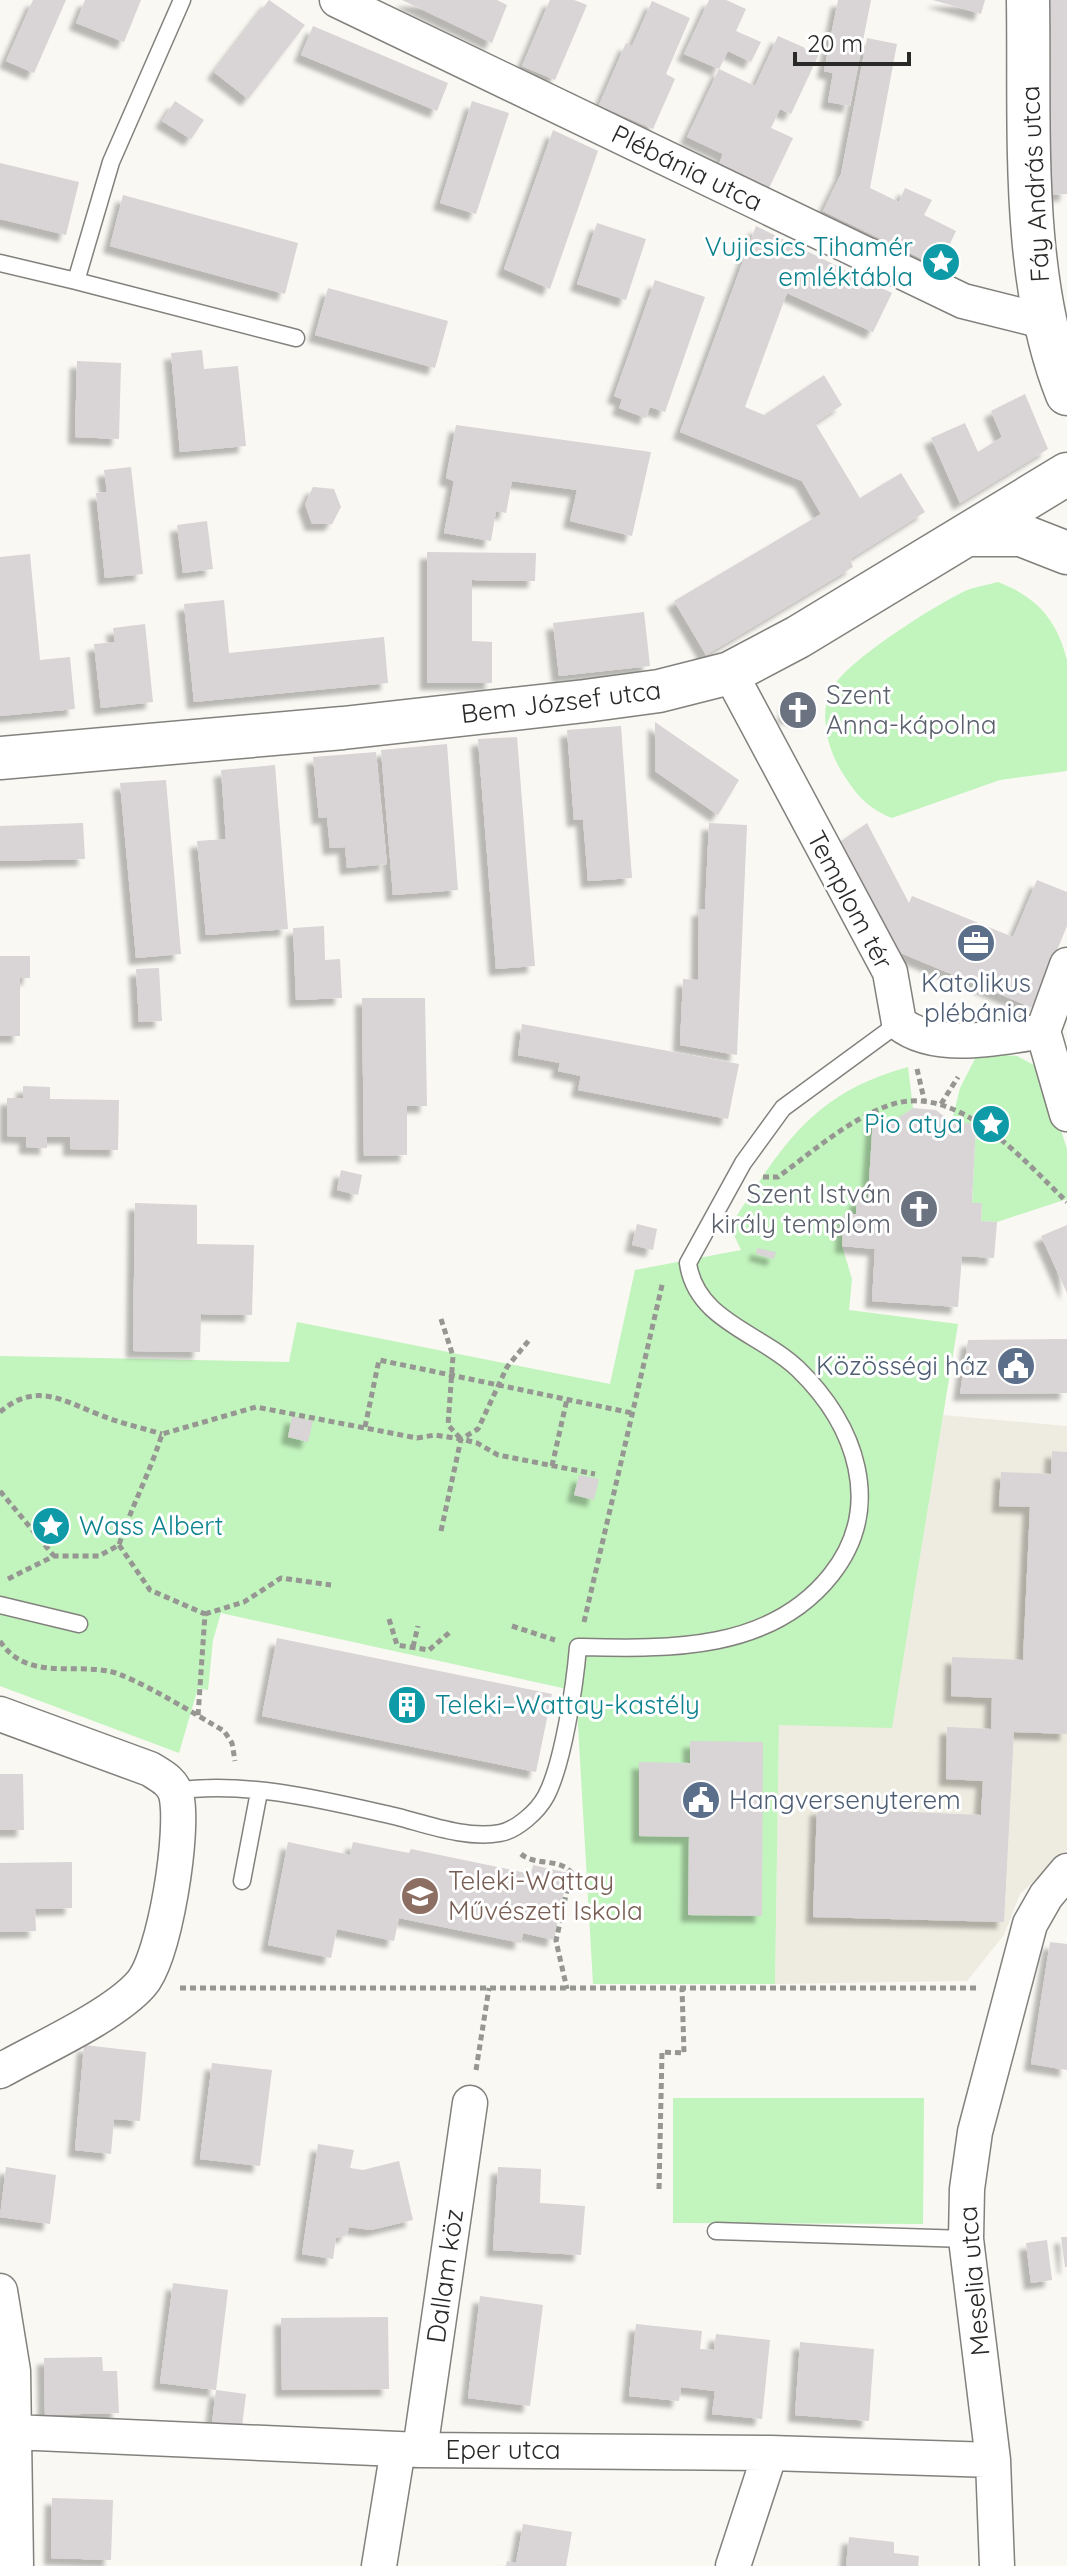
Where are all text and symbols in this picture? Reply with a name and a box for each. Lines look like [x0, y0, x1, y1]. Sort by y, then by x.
scale bar [795, 16, 909, 66]
text: 20 m [807, 28, 863, 58]
street label: Fáy András utca [1013, 85, 1056, 283]
street label: Plébánia utca [606, 117, 768, 218]
place label: Vujicsics Tihamér emléktábla [704, 230, 913, 293]
place icon: Vujicsics Tihamér emléktábla [920, 241, 962, 283]
street label: Bem József utca [459, 673, 663, 730]
place label: Szent Anna-kápolna [826, 678, 997, 741]
church icon: Szent Anna-kápolna [777, 689, 819, 731]
street label: Templom tér [800, 825, 901, 975]
office icon: Katolikus plébánia [955, 922, 997, 964]
place label: Katolikus plébánia [921, 966, 1031, 1029]
place icon: Pio atya [970, 1103, 1012, 1145]
place label: Pio atya [864, 1107, 963, 1140]
place label: Szent István király templom [711, 1177, 891, 1240]
church icon: Szent István király templom [898, 1188, 940, 1230]
public building icon: Közösségi ház [995, 1345, 1037, 1387]
place label: Közösségi ház [816, 1349, 988, 1382]
place icon: Wass Albert [30, 1505, 72, 1547]
place label: Wass Albert [79, 1509, 223, 1542]
building icon: Teleki–Wattay-kastély [386, 1684, 428, 1726]
place label: Teleki–Wattay-kastély [435, 1688, 700, 1721]
public building icon: Hangversenyterem [680, 1779, 722, 1821]
place label: Hangversenyterem [729, 1783, 961, 1816]
place label: Teleki-Wattay Művészeti Iskola [448, 1864, 643, 1927]
school or university icon: Teleki-Wattay Művészeti Iskola [399, 1875, 441, 1917]
street label: Meselia utca [951, 2205, 996, 2357]
street label: Dallam köz [419, 2207, 470, 2345]
street label: Eper utca [445, 2433, 561, 2466]

